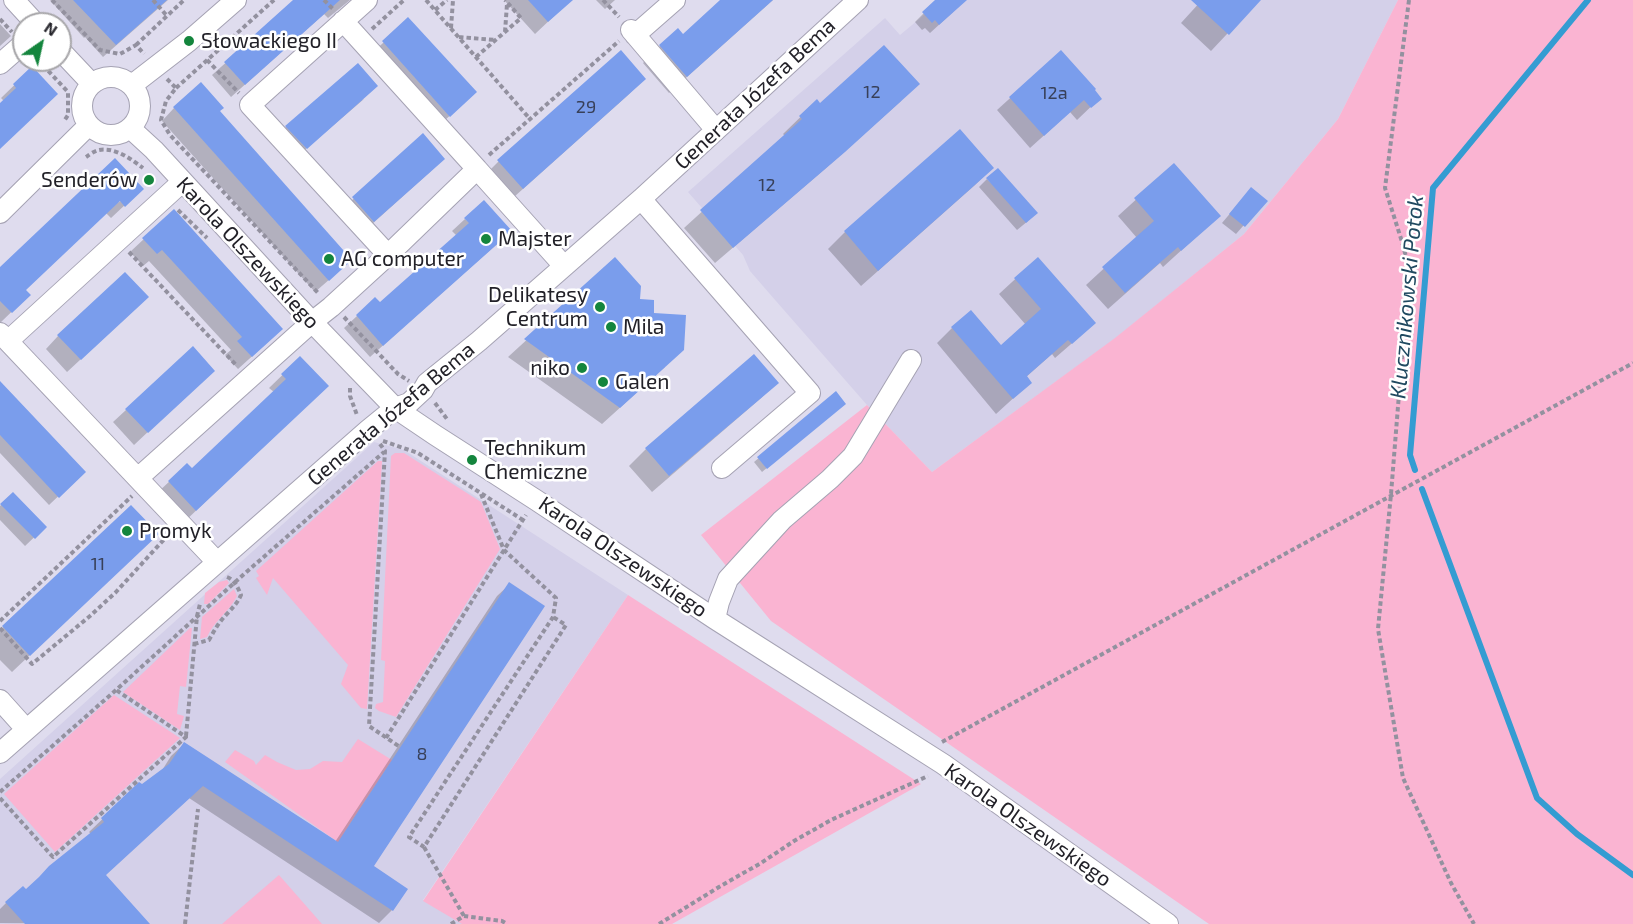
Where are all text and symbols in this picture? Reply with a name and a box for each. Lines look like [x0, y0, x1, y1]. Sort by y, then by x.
north arrow [12, 12, 72, 72]
street label: Generała Józefa Bema [669, 13, 841, 175]
text: N [41, 17, 61, 39]
place label: Słowackiego II [201, 28, 337, 54]
marker: Słowackiego II [182, 34, 196, 48]
house number: 12 [863, 81, 881, 103]
house number: 12a [1040, 82, 1068, 104]
house number: 29 [576, 96, 596, 118]
place label: Senderów [41, 167, 137, 193]
street label: Karola Olszewskiego [171, 172, 325, 334]
marker: Senderów [142, 173, 156, 187]
house number: 12 [758, 174, 776, 196]
water label: Klucznikowski Potok [1385, 194, 1429, 400]
place label: Majster [498, 226, 572, 252]
marker: Majster [479, 232, 493, 246]
place label: AG computer [341, 246, 464, 272]
marker: AG computer [322, 252, 336, 266]
place label: Delikatesy Centrum [488, 282, 588, 332]
marker: Delikatesy Centrum [593, 300, 607, 314]
place label: Mila [623, 314, 664, 340]
marker: Mila [604, 320, 618, 334]
street label: Generała Józefa Bema [302, 337, 480, 491]
place label: niko [530, 355, 570, 381]
marker: niko [575, 361, 589, 375]
place label: Galen [615, 369, 669, 395]
marker: Galen [596, 375, 610, 389]
place label: Technikum Chemiczne [484, 435, 588, 485]
marker: Technikum Chemiczne [465, 453, 479, 467]
street label: Karola Olszewskiego [534, 491, 712, 623]
place label: Promyk [139, 518, 212, 544]
marker: Promyk [120, 524, 134, 538]
house number: 11 [91, 553, 105, 575]
house number: 8 [417, 743, 427, 765]
street label: Karola Olszewskiego [940, 758, 1116, 892]

